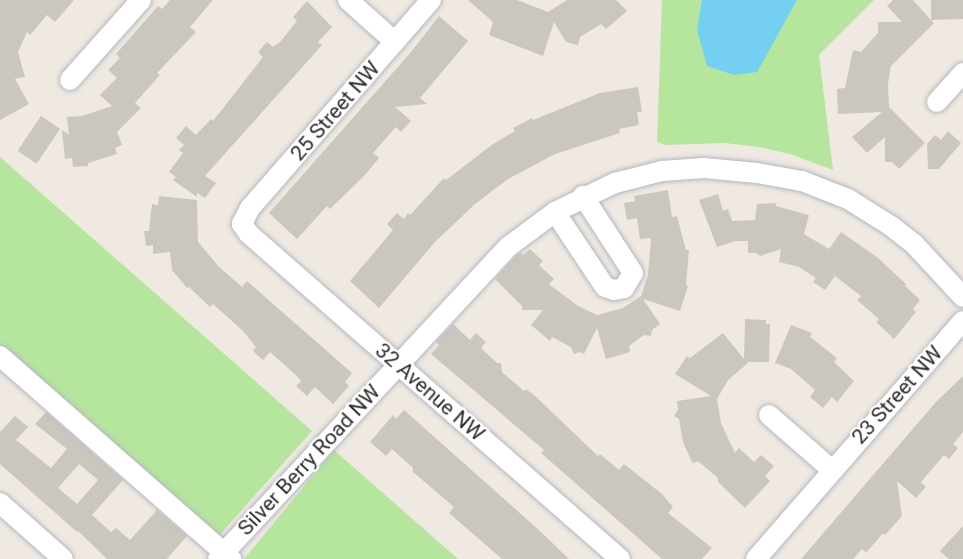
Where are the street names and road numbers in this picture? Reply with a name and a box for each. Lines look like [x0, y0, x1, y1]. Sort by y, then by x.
street label: 25 Street NW [285, 56, 385, 166]
street label: 32 Avenue NW [370, 338, 490, 446]
street label: 23 Street NW [846, 341, 948, 449]
street label: Silver Berry Road NW [233, 379, 385, 541]

